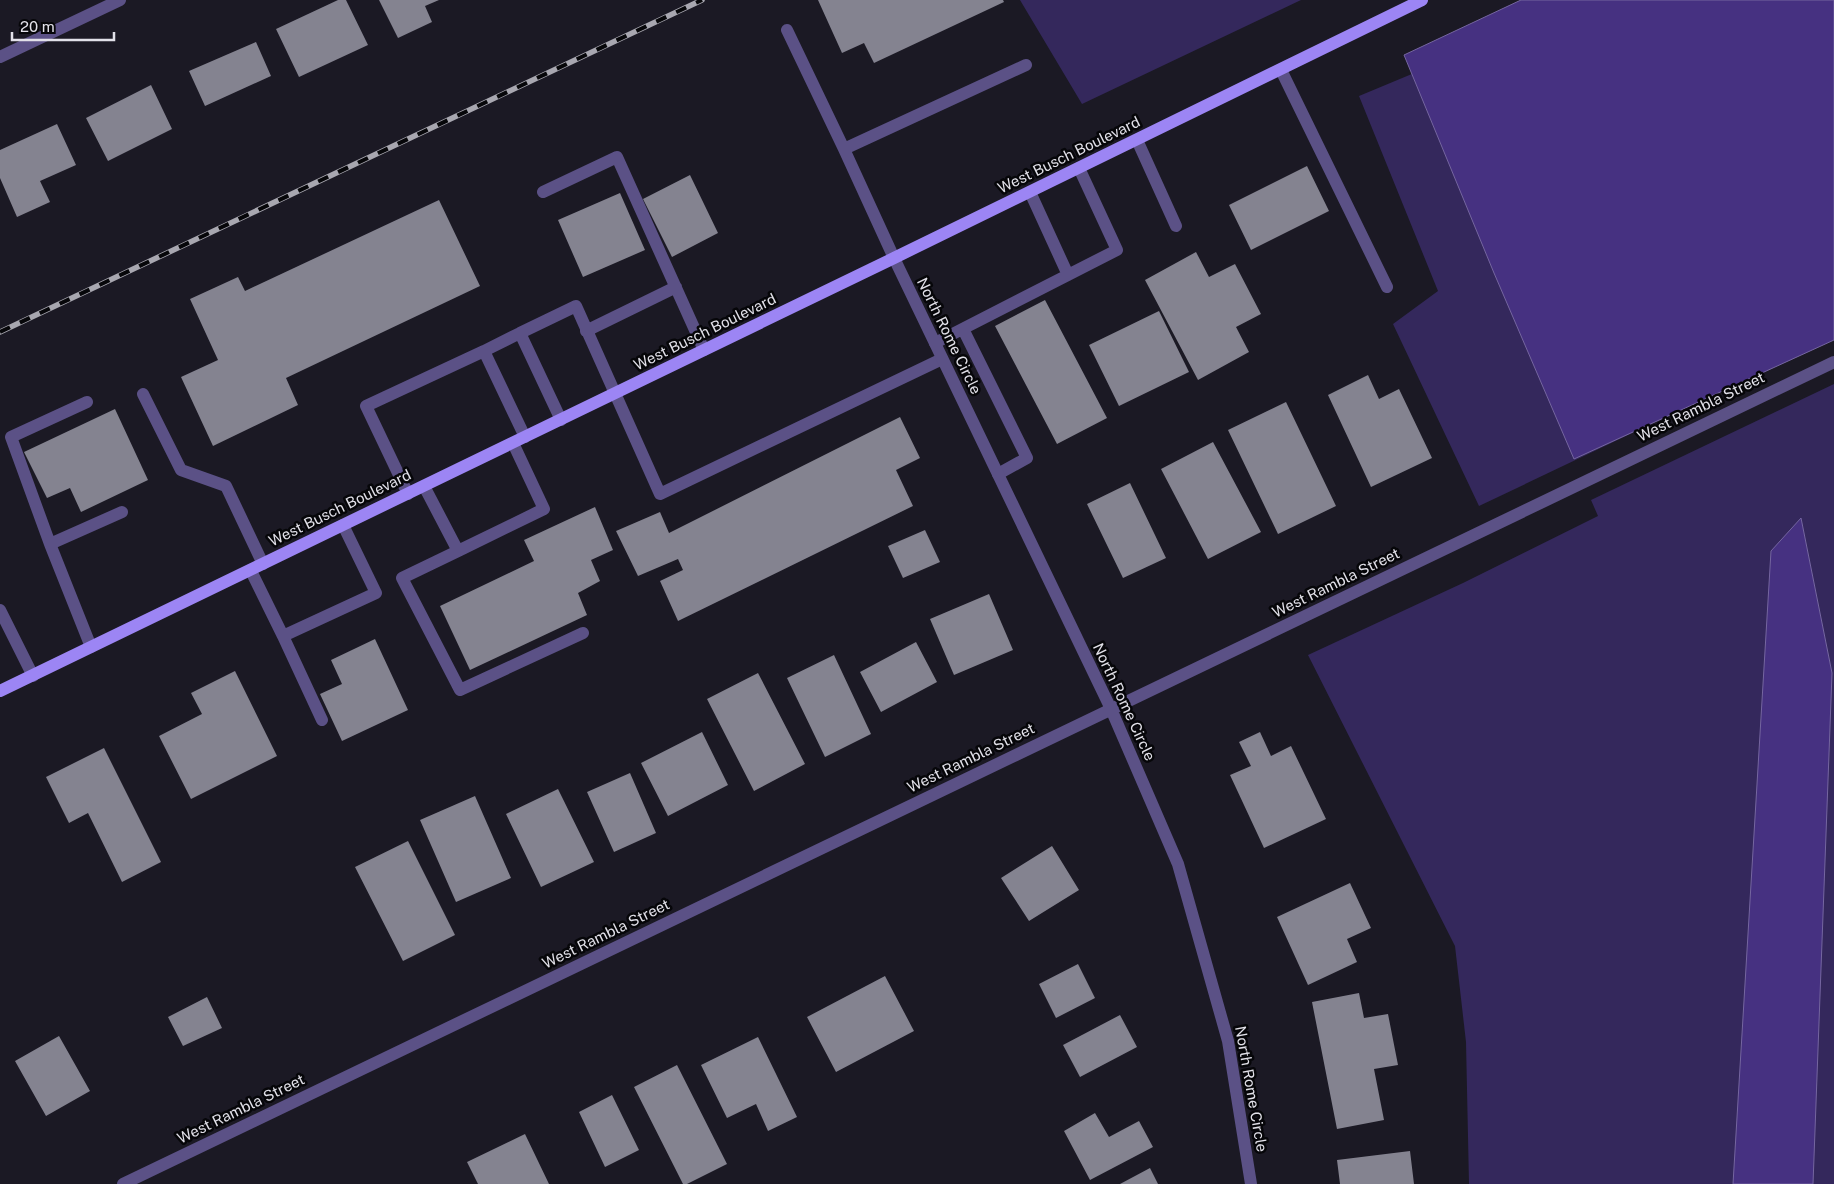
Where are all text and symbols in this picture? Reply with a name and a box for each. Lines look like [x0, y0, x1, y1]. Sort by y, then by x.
scale bar [12, 10, 115, 42]
text: 20 m [20, 18, 55, 35]
street label: West Busch Boulevard [995, 113, 1143, 196]
street label: North Rome Circle [914, 275, 985, 397]
street label: West Busch Boulevard [631, 290, 779, 373]
street label: West Rambla Street [1634, 368, 1767, 445]
street label: West Busch Boulevard [266, 466, 414, 549]
street label: West Rambla Street [1269, 544, 1402, 621]
street label: North Rome Circle [1090, 640, 1159, 763]
street label: West Rambla Street [904, 719, 1037, 796]
street label: West Rambla Street [539, 895, 672, 972]
street label: North Rome Circle [1232, 1025, 1271, 1153]
street label: West Rambla Street [174, 1070, 307, 1147]

